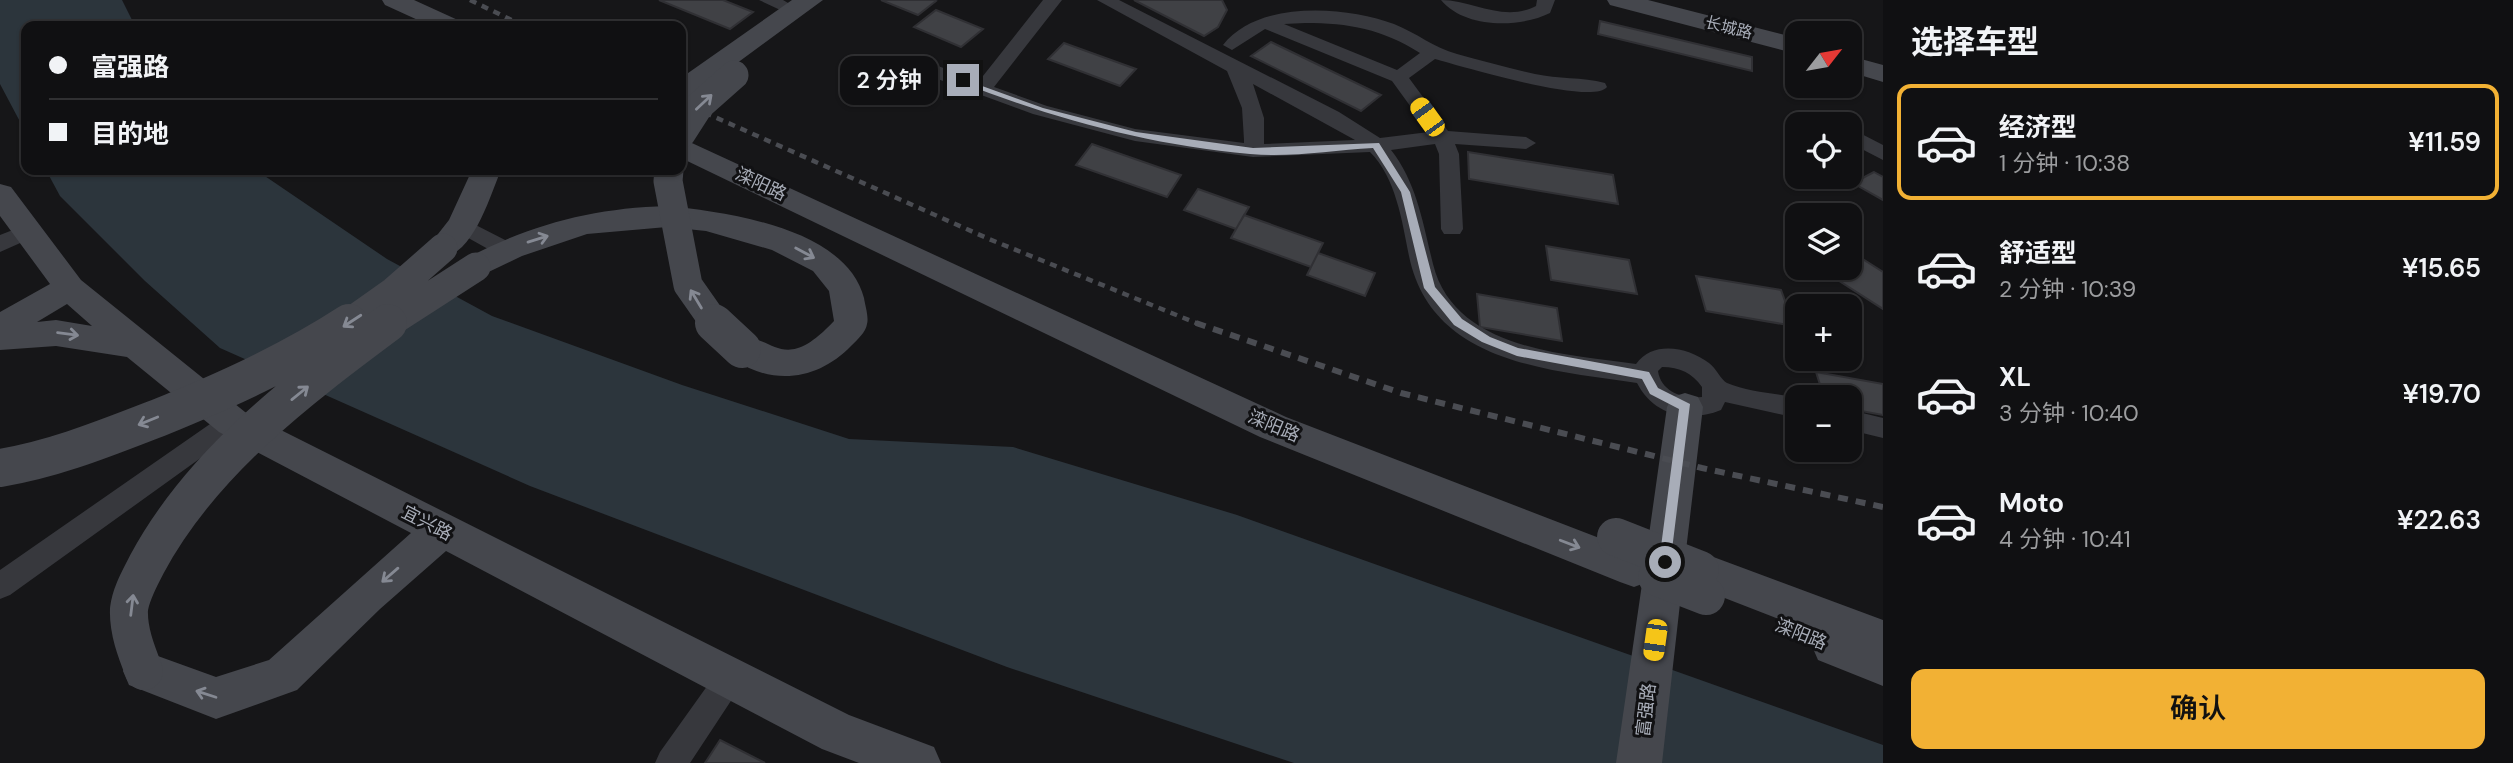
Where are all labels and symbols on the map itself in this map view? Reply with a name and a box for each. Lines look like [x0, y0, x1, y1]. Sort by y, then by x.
street label: 长城路 [1703, 11, 1755, 43]
north arrow [1785, 21, 1862, 98]
callout: 2 分钟 [841, 56, 939, 104]
route end [947, 64, 979, 96]
one-way arrow [695, 94, 713, 110]
car [1407, 94, 1448, 140]
street label: 滦阳路 [731, 162, 791, 206]
one-way arrow [526, 231, 548, 244]
one-way arrow [794, 246, 814, 260]
one-way arrow [689, 290, 703, 310]
one-way arrow [342, 314, 362, 328]
one-way arrow [56, 328, 79, 341]
one-way arrow [291, 385, 309, 401]
street label: 滦阳路 [1244, 404, 1304, 448]
one-way arrow [138, 416, 160, 429]
street label: 宜兴路 [397, 500, 457, 546]
one-way arrow [1559, 538, 1581, 551]
route start [1649, 546, 1681, 578]
one-way arrow [381, 567, 399, 583]
one-way arrow [126, 595, 139, 617]
street label: 滦阳路 [1771, 613, 1831, 655]
car [1642, 618, 1669, 662]
street label: 富强路 [1631, 682, 1661, 738]
one-way arrow [196, 686, 218, 699]

